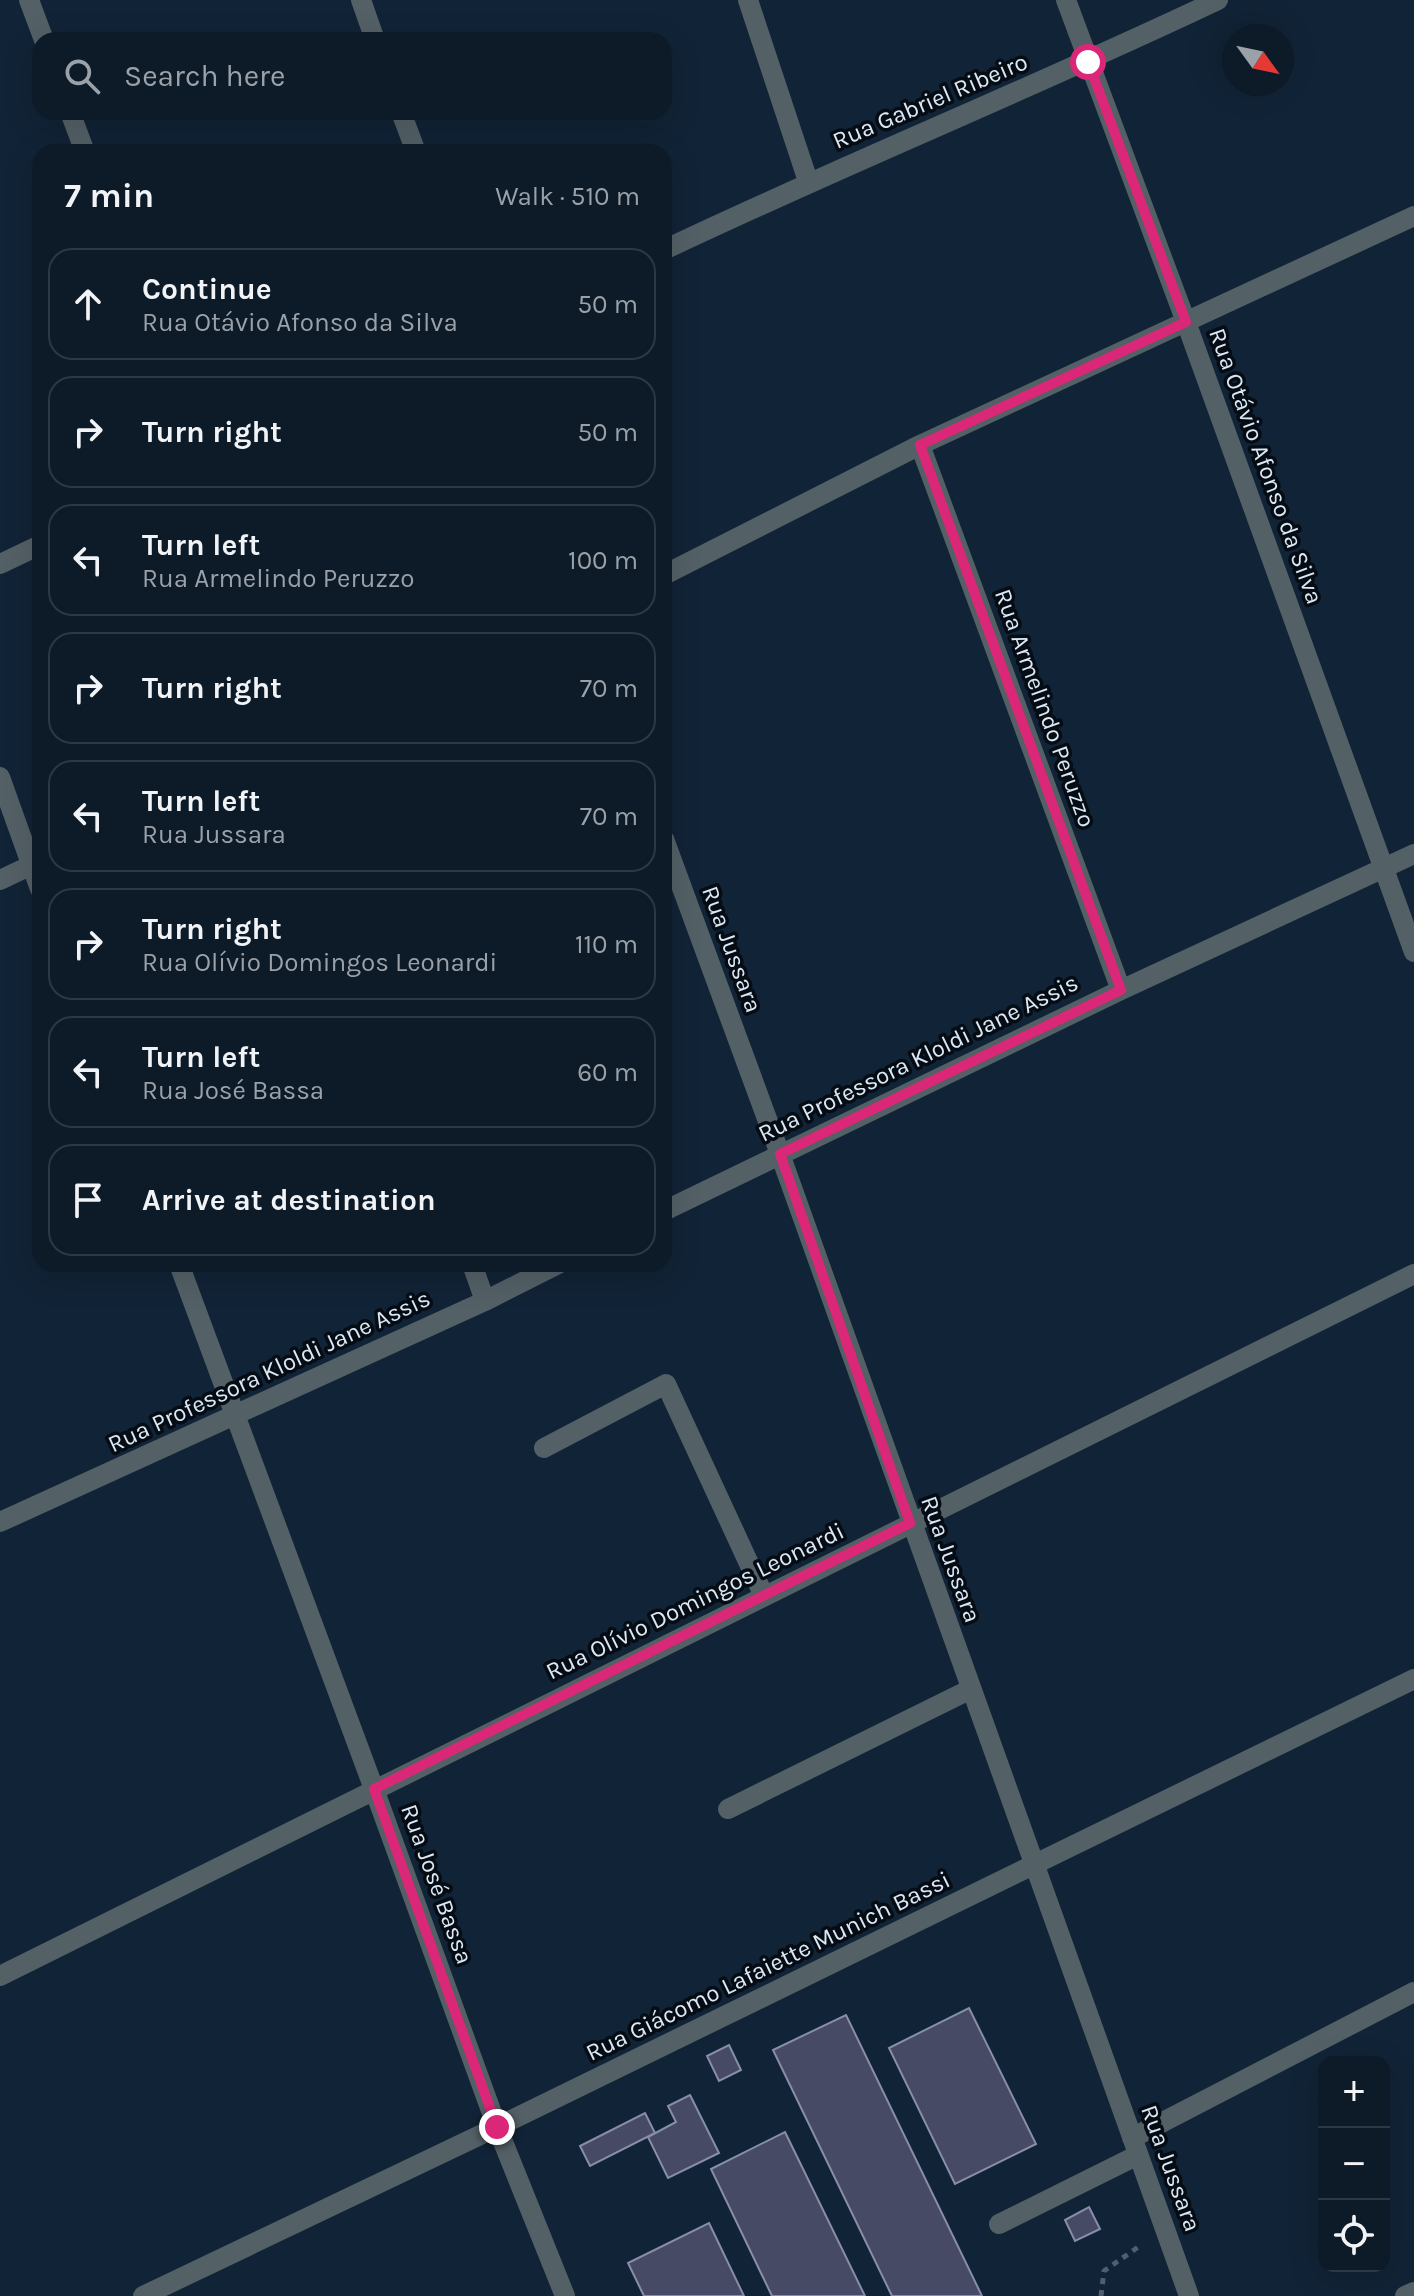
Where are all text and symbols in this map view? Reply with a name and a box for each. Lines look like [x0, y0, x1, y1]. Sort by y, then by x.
north arrow [1222, 24, 1294, 96]
search box [32, 32, 672, 120]
route start [1070, 44, 1106, 80]
street label: Rua Gabriel Ribeiro [828, 47, 1032, 155]
icon: search [60, 54, 104, 98]
text: Search here [124, 58, 285, 94]
text: 7 min [64, 176, 154, 216]
text: Walk · 510 m [495, 181, 640, 212]
text: Continue [142, 271, 272, 307]
icon: ahead [66, 282, 110, 326]
text: 50 m [577, 289, 638, 320]
text: Rua Otávio Afonso da Silva [142, 307, 458, 338]
street label: Rua Otávio Afonso da Silva [1203, 324, 1329, 608]
icon: right [66, 410, 110, 454]
text: Turn right [142, 414, 282, 450]
text: 50 m [577, 417, 638, 448]
text: Turn left [142, 527, 260, 563]
icon: left [66, 538, 110, 582]
text: 100 m [568, 545, 638, 576]
text: Rua Armelindo Peruzzo [142, 563, 414, 594]
street label: Rua Armelindo Peruzzo [989, 585, 1101, 831]
icon: right [66, 666, 110, 710]
text: Turn right [142, 670, 282, 706]
text: 70 m [580, 673, 638, 704]
text: Turn left [142, 783, 260, 819]
icon: left [66, 794, 110, 838]
text: 70 m [580, 801, 638, 832]
text: Rua Jussara [142, 819, 286, 850]
street label: Rua Jussara [696, 882, 768, 1016]
text: Turn right [142, 911, 282, 947]
icon: right [66, 922, 110, 966]
text: 110 m [575, 929, 638, 960]
text: Rua Olívio Domingos Leonardi [142, 947, 497, 978]
street label: Rua Professora Kloldi Jane Assis [754, 968, 1082, 1148]
text: Turn left [142, 1039, 260, 1075]
icon: left [66, 1050, 110, 1094]
text: 60 m [577, 1057, 638, 1088]
text: Rua José Bassa [142, 1075, 324, 1106]
icon: arrive [66, 1178, 110, 1222]
text: Arrive at destination [142, 1182, 436, 1218]
street label: Rua Professora Kloldi Jane Assis [104, 1284, 434, 1458]
street label: Rua Jussara [915, 1492, 987, 1626]
street label: Rua Olívio Domingos Leonardi [541, 1517, 849, 1685]
street label: Rua José Bassa [395, 1800, 479, 1968]
street label: Rua Giácomo Lafaiette Munich Bassi [581, 1865, 955, 2067]
map controls [1318, 2056, 1390, 2272]
button: + [1318, 2056, 1390, 2128]
street label: Rua Jussara [1135, 2101, 1207, 2235]
route end [479, 2109, 515, 2145]
button: − [1318, 2128, 1390, 2200]
button: locate [1318, 2200, 1390, 2272]

